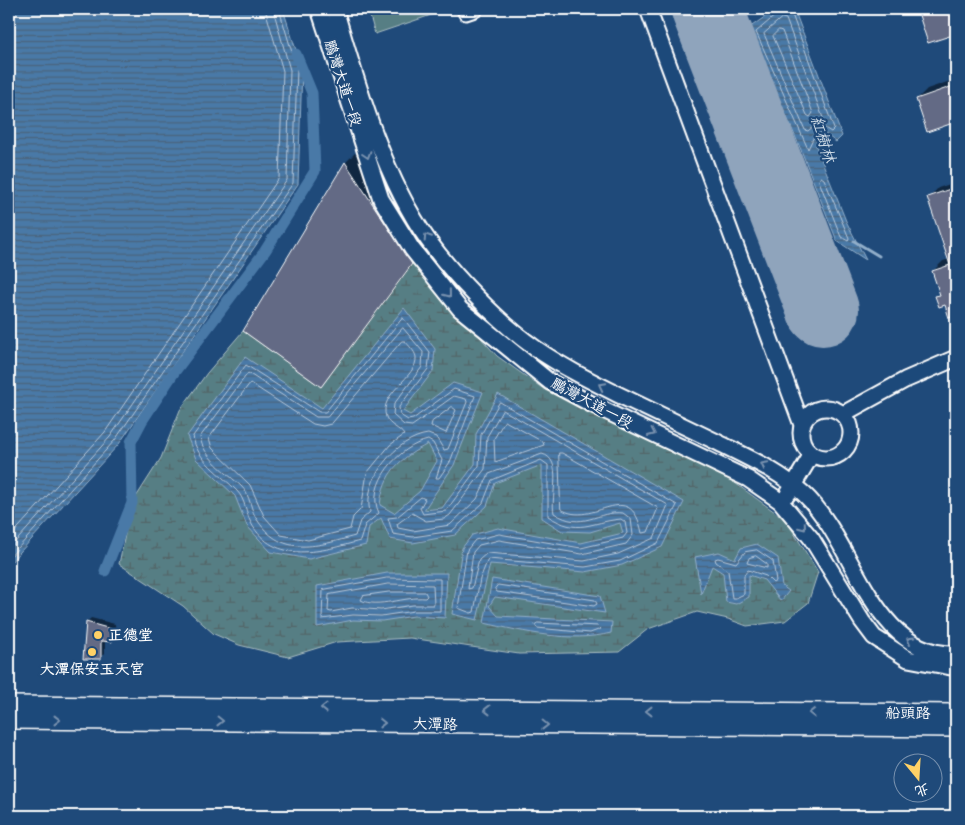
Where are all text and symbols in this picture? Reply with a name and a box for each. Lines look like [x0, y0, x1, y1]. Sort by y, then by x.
street label: 鵬灣大道一段 [320, 36, 369, 129]
water label: 紅樹林 [806, 112, 844, 166]
one-way arrow [361, 150, 371, 159]
one-way arrow [424, 234, 433, 243]
one-way arrow [442, 288, 451, 297]
street label: 鵬灣大道一段 [548, 370, 638, 433]
one-way arrow [598, 382, 607, 392]
one-way arrow [647, 427, 656, 438]
one-way arrow [760, 461, 769, 471]
one-way arrow [798, 522, 807, 531]
place label: 正德堂 [108, 622, 153, 645]
marker: 正德堂 [92, 629, 104, 641]
one-way arrow [907, 636, 916, 646]
marker: 大潭保安玉天宮 [86, 646, 98, 658]
place label: 大潭保安玉天宮 [39, 656, 145, 679]
street label: 船頭路 [885, 700, 931, 723]
one-way arrow [320, 703, 328, 713]
one-way arrow [483, 705, 490, 715]
one-way arrow [645, 706, 653, 716]
one-way arrow [808, 708, 816, 718]
street label: 大潭路 [412, 711, 458, 734]
one-way arrow [54, 715, 62, 725]
one-way arrow [216, 716, 224, 727]
one-way arrow [379, 718, 387, 728]
one-way arrow [542, 720, 549, 730]
north arrow [892, 752, 942, 802]
text: 北 [912, 779, 932, 803]

